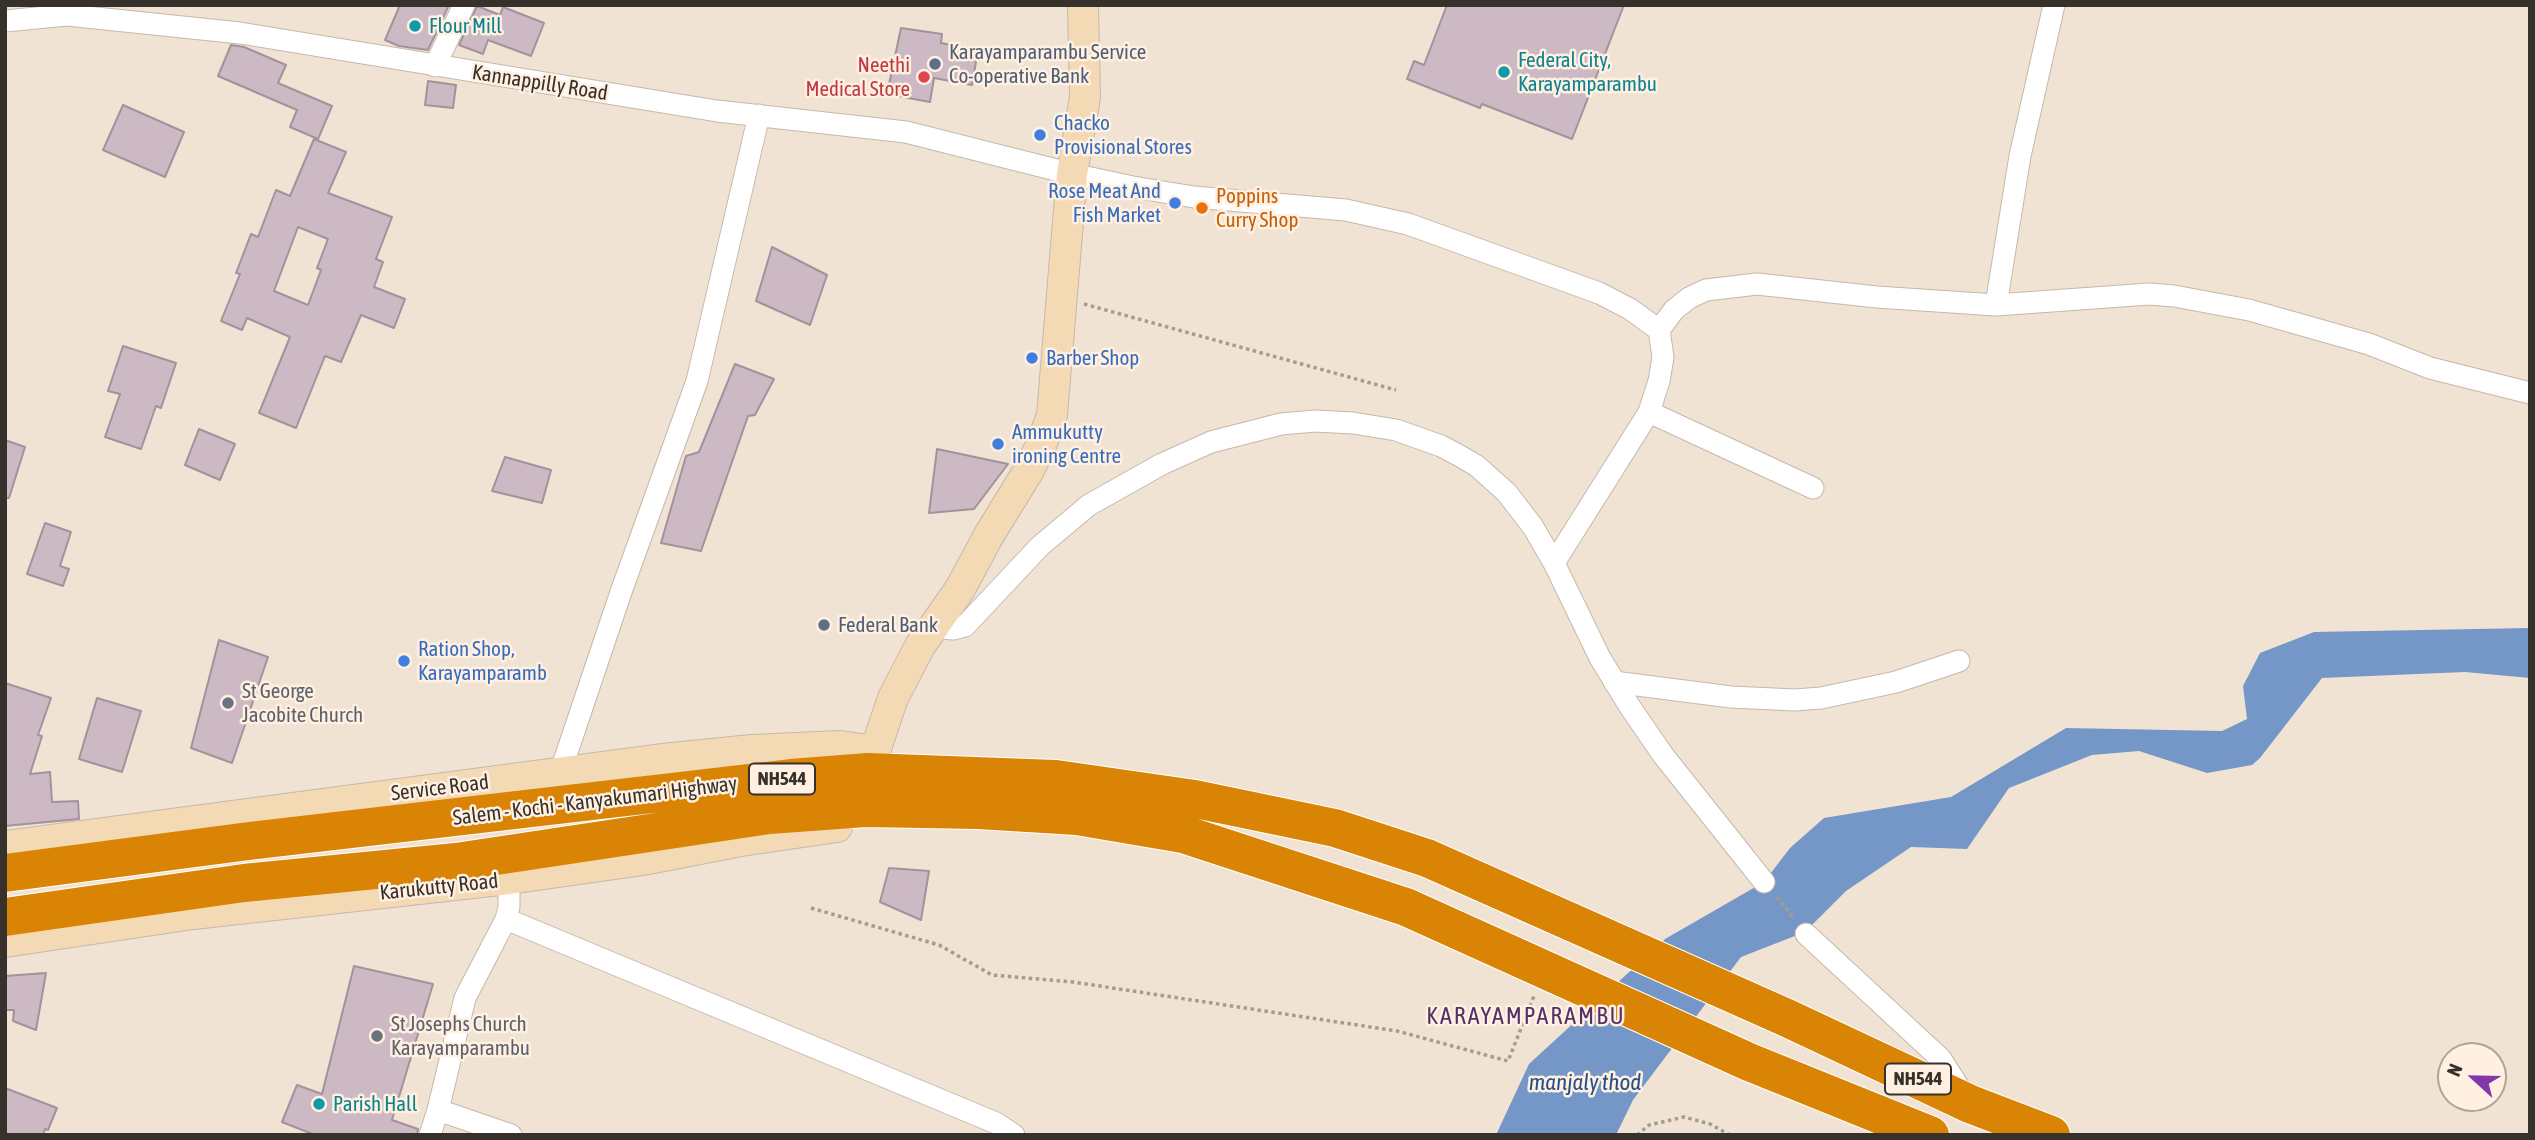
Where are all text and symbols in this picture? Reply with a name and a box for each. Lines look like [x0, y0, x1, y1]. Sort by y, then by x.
place label: Flour Mill [429, 13, 502, 39]
marker: Flour Mill [407, 18, 423, 34]
place label: Karayamparambu Service Co-operative Bank [949, 39, 1146, 89]
place label: Federal City, Karayamparambu [1518, 47, 1657, 97]
place label: Neethi Medical Store [805, 52, 910, 102]
marker: Karayamparambu Service Co-operative Bank [927, 56, 943, 72]
street label: Kannappilly Road [470, 60, 610, 106]
marker: Federal City, Karayamparambu [1496, 64, 1512, 80]
marker: Neethi Medical Store [916, 69, 932, 85]
place label: Chacko Provisional Stores [1054, 110, 1192, 160]
marker: Chacko Provisional Stores [1032, 127, 1048, 143]
place label: Rose Meat And Fish Market [1048, 178, 1161, 228]
place label: Poppins Curry Shop [1216, 183, 1298, 233]
marker: Rose Meat And Fish Market [1167, 195, 1183, 211]
marker: Poppins Curry Shop [1194, 200, 1210, 216]
place label: Barber Shop [1046, 345, 1139, 371]
marker: Barber Shop [1024, 350, 1040, 366]
place label: Ammukutty ironing Centre [1012, 419, 1121, 469]
marker: Ammukutty ironing Centre [990, 436, 1006, 452]
place label: Federal Bank [838, 612, 938, 638]
marker: Federal Bank [816, 617, 832, 633]
place label: Ration Shop, Karayamparamb [418, 636, 547, 686]
marker: Ration Shop, Karayamparamb [396, 653, 412, 669]
place label: St George Jacobite Church [242, 678, 363, 728]
marker: St George Jacobite Church [220, 695, 236, 711]
road number: NH544 [749, 764, 815, 794]
street label: Service Road [390, 770, 490, 806]
street label: Salem - Kochi - Kanyakumari Highway [451, 771, 739, 831]
street label: Karukutty Road [378, 868, 500, 906]
district label: KARAYAMPARAMBU [1428, 1002, 1624, 1030]
place label: St Josephs Church Karayamparambu [391, 1011, 530, 1061]
marker: St Josephs Church Karayamparambu [369, 1028, 385, 1044]
north arrow [2437, 1042, 2507, 1112]
text: N [2442, 1061, 2467, 1079]
road number: NH544 [1885, 1064, 1951, 1094]
water label: manjaly thod [1529, 1069, 1641, 1097]
place label: Parish Hall [333, 1091, 417, 1117]
marker: Parish Hall [311, 1096, 327, 1112]

